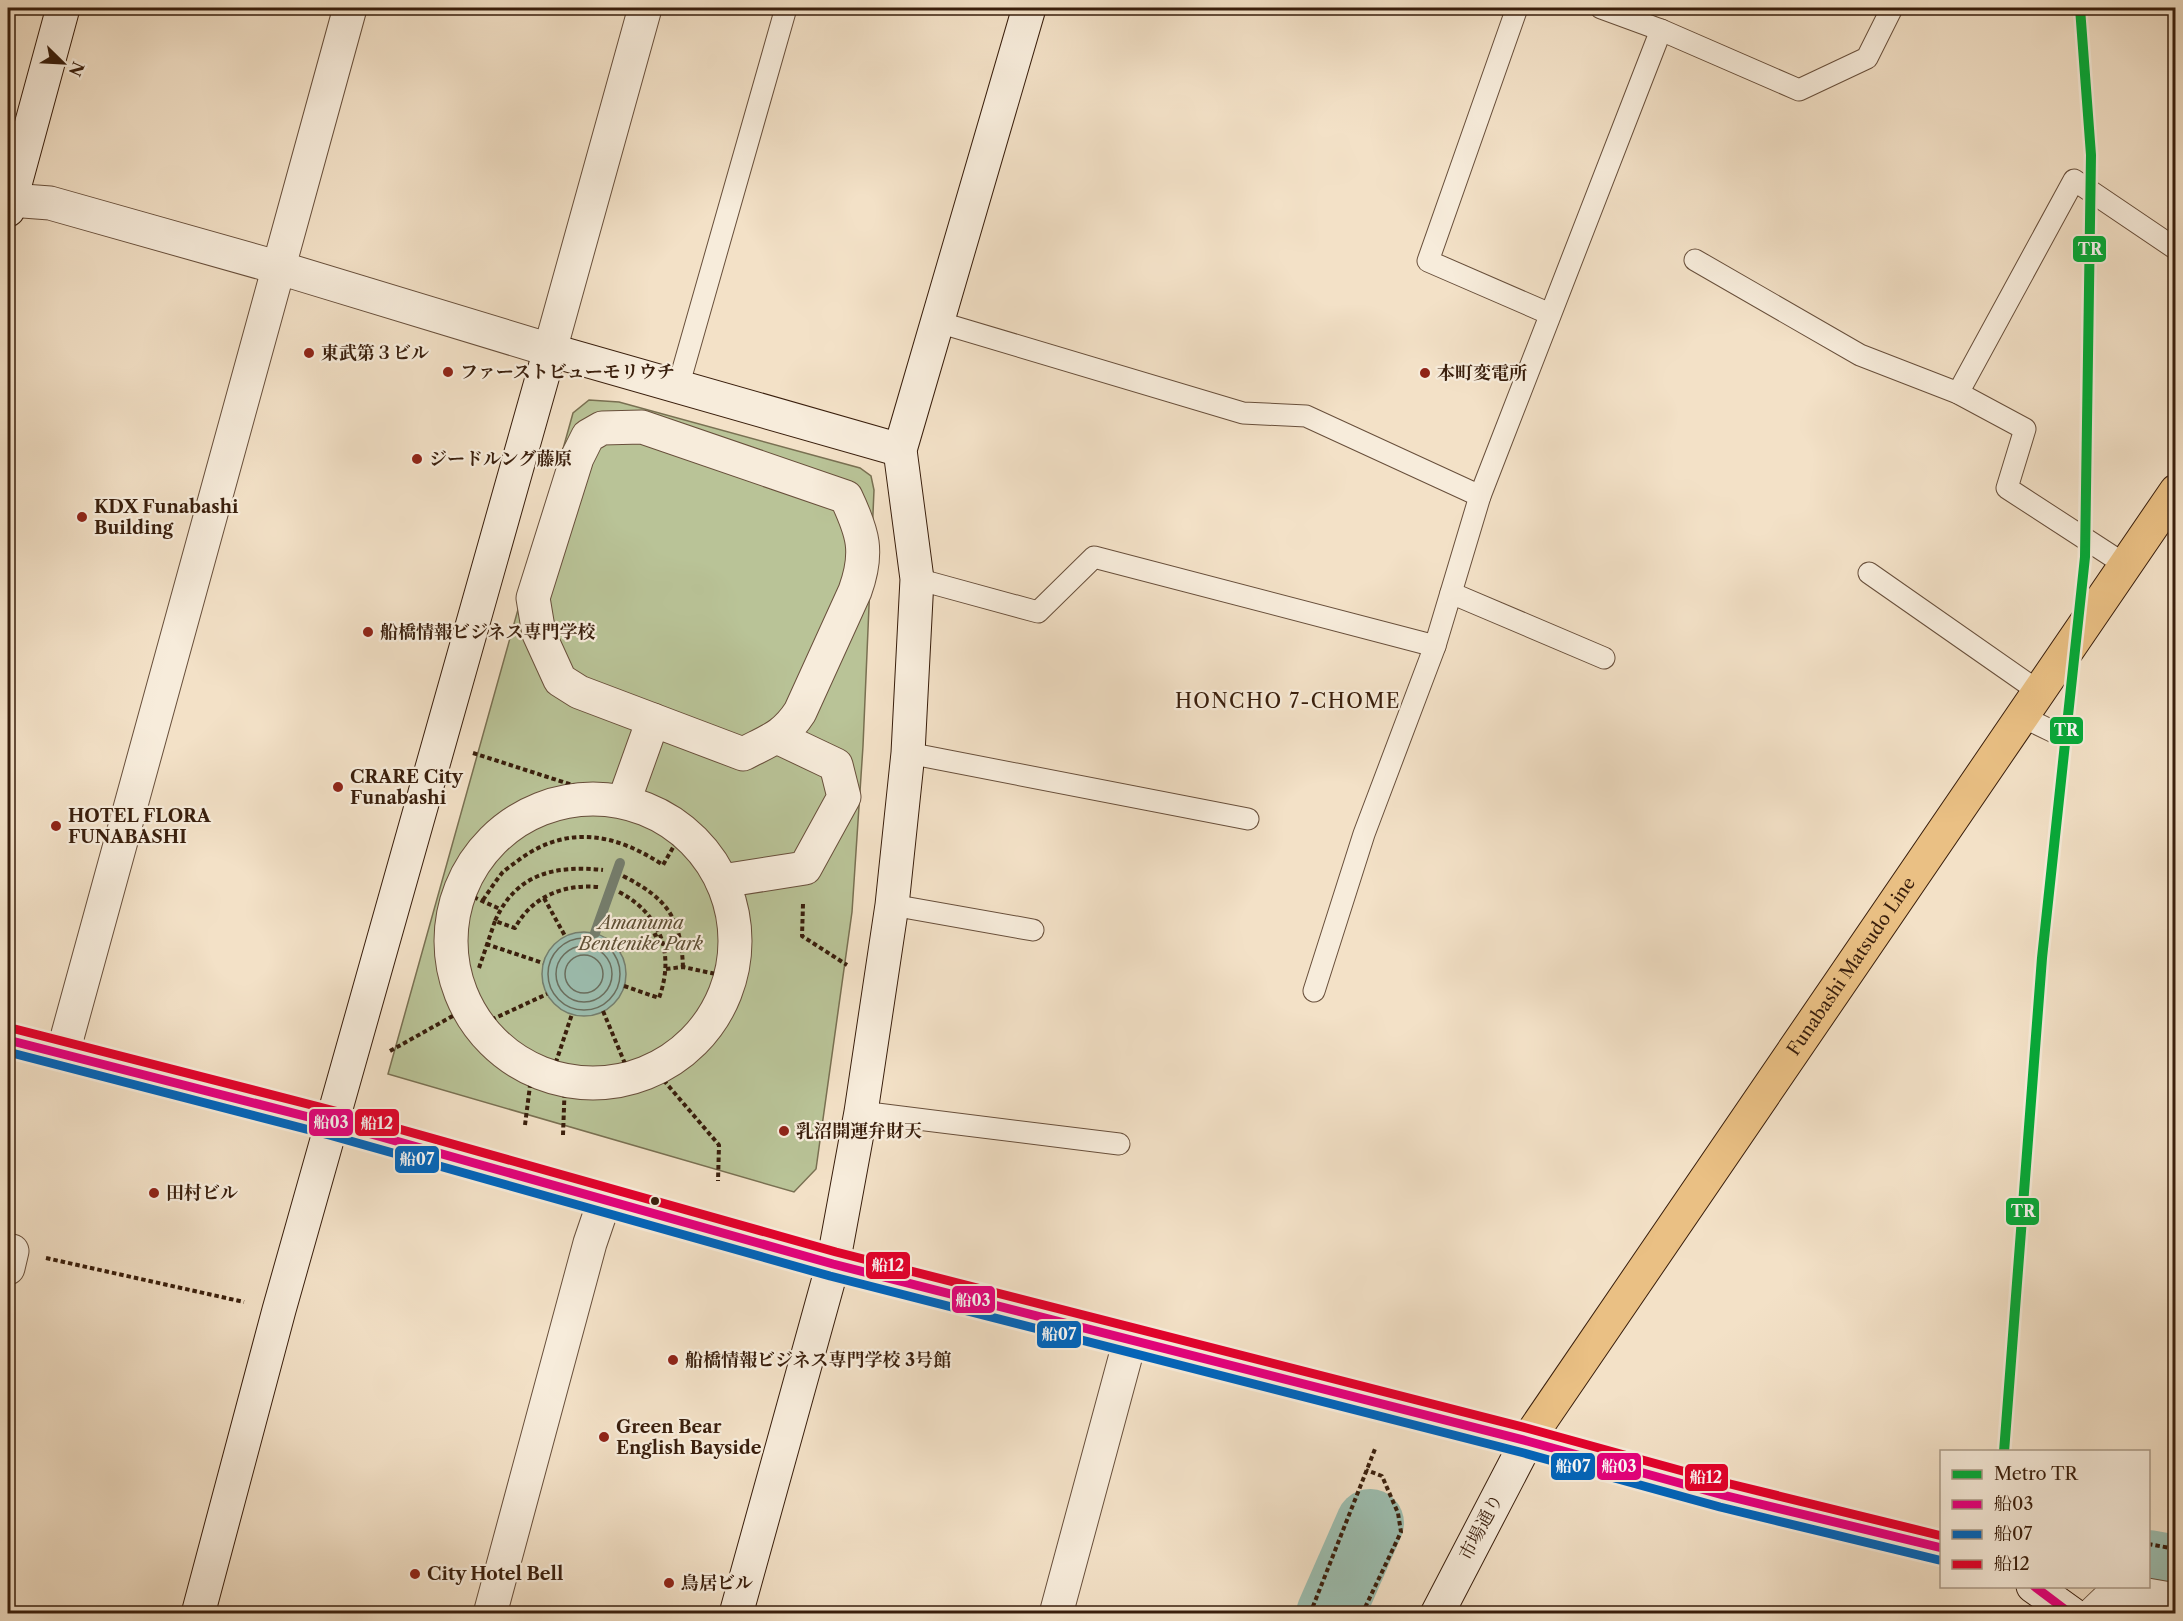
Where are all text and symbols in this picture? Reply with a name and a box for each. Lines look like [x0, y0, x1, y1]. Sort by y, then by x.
north arrow [33, 33, 93, 93]
text: N [65, 59, 89, 80]
line badge: TR [2072, 235, 2107, 263]
text: TR [2078, 239, 2103, 259]
place label: 東武第３ビル [321, 342, 429, 364]
marker: 東武第３ビル [302, 346, 316, 360]
place label: ファーストビューモリウチ [460, 361, 675, 383]
place label: 本町変電所 [1437, 362, 1527, 384]
marker: ファーストビューモリウチ [441, 365, 455, 379]
marker: 本町変電所 [1418, 366, 1432, 380]
place label: ジードルング藤原 [429, 448, 572, 470]
marker: ジードルング藤原 [410, 452, 424, 466]
place label: KDX Funabashi Building [94, 496, 239, 539]
marker: KDX Funabashi Building [75, 510, 89, 524]
place label: 船橋情報ビジネス専門学校 [380, 621, 595, 643]
marker: 船橋情報ビジネス専門学校 [361, 625, 375, 639]
district label: HONCHO 7-CHOME [1175, 689, 1401, 713]
line badge: TR [2049, 716, 2084, 745]
text: TR [2054, 720, 2079, 740]
place label: CRARE City Funabashi [350, 766, 464, 809]
marker: CRARE City Funabashi [331, 780, 345, 794]
place label: HOTEL FLORA FUNABASHI [68, 805, 212, 848]
marker: HOTEL FLORA FUNABASHI [49, 819, 63, 833]
street label: Funabashi Matsudo Line [1782, 873, 1920, 1060]
park label: Amanuma Bentenike Park [577, 912, 704, 955]
line badge: 船03 [308, 1108, 354, 1137]
line badge: 船12 [354, 1108, 400, 1137]
text: 船03 [313, 1112, 349, 1132]
text: 船12 [361, 1113, 393, 1133]
place label: 乳沼開運弁財天 [796, 1120, 922, 1142]
marker: 乳沼開運弁財天 [777, 1124, 791, 1138]
line badge: 船07 [394, 1145, 440, 1174]
text: 船07 [400, 1149, 435, 1169]
place label: 田村ビル [166, 1182, 238, 1204]
marker: 田村ビル [147, 1186, 161, 1200]
unlabelled marker [649, 1195, 661, 1207]
line badge: TR [2005, 1197, 2040, 1226]
text: TR [2011, 1201, 2036, 1221]
line badge: 船12 [865, 1251, 911, 1280]
text: 船12 [872, 1255, 904, 1275]
line badge: 船03 [951, 1285, 996, 1314]
text: 船03 [955, 1290, 991, 1310]
line badge: 船07 [1036, 1320, 1082, 1349]
text: 船07 [1042, 1324, 1077, 1344]
place label: 船橋情報ビジネス専門学校 3号館 [685, 1349, 951, 1371]
marker: 船橋情報ビジネス専門学校 3号館 [666, 1353, 680, 1367]
place label: Green Bear English Bayside [616, 1416, 762, 1459]
marker: Green Bear English Bayside [597, 1430, 611, 1444]
legend [1940, 1450, 2150, 1588]
line badge: 船07 [1550, 1452, 1596, 1481]
line badge: 船03 [1596, 1452, 1642, 1481]
text: 船07 [1556, 1456, 1591, 1476]
text: 船03 [1601, 1456, 1637, 1476]
line badge: 船12 [1684, 1463, 1729, 1492]
text: Metro TR [1994, 1463, 2078, 1485]
text: 船12 [1690, 1467, 1722, 1487]
street label: 市場通り [1454, 1490, 1508, 1564]
text: 船03 [1994, 1493, 2033, 1515]
text: 船07 [1994, 1523, 2032, 1545]
text: 船12 [1994, 1553, 2030, 1575]
place label: City Hotel Bell [427, 1563, 563, 1585]
marker: City Hotel Bell [408, 1567, 422, 1581]
place label: 鳥居ビル [681, 1572, 753, 1594]
marker: 鳥居ビル [662, 1576, 676, 1590]

